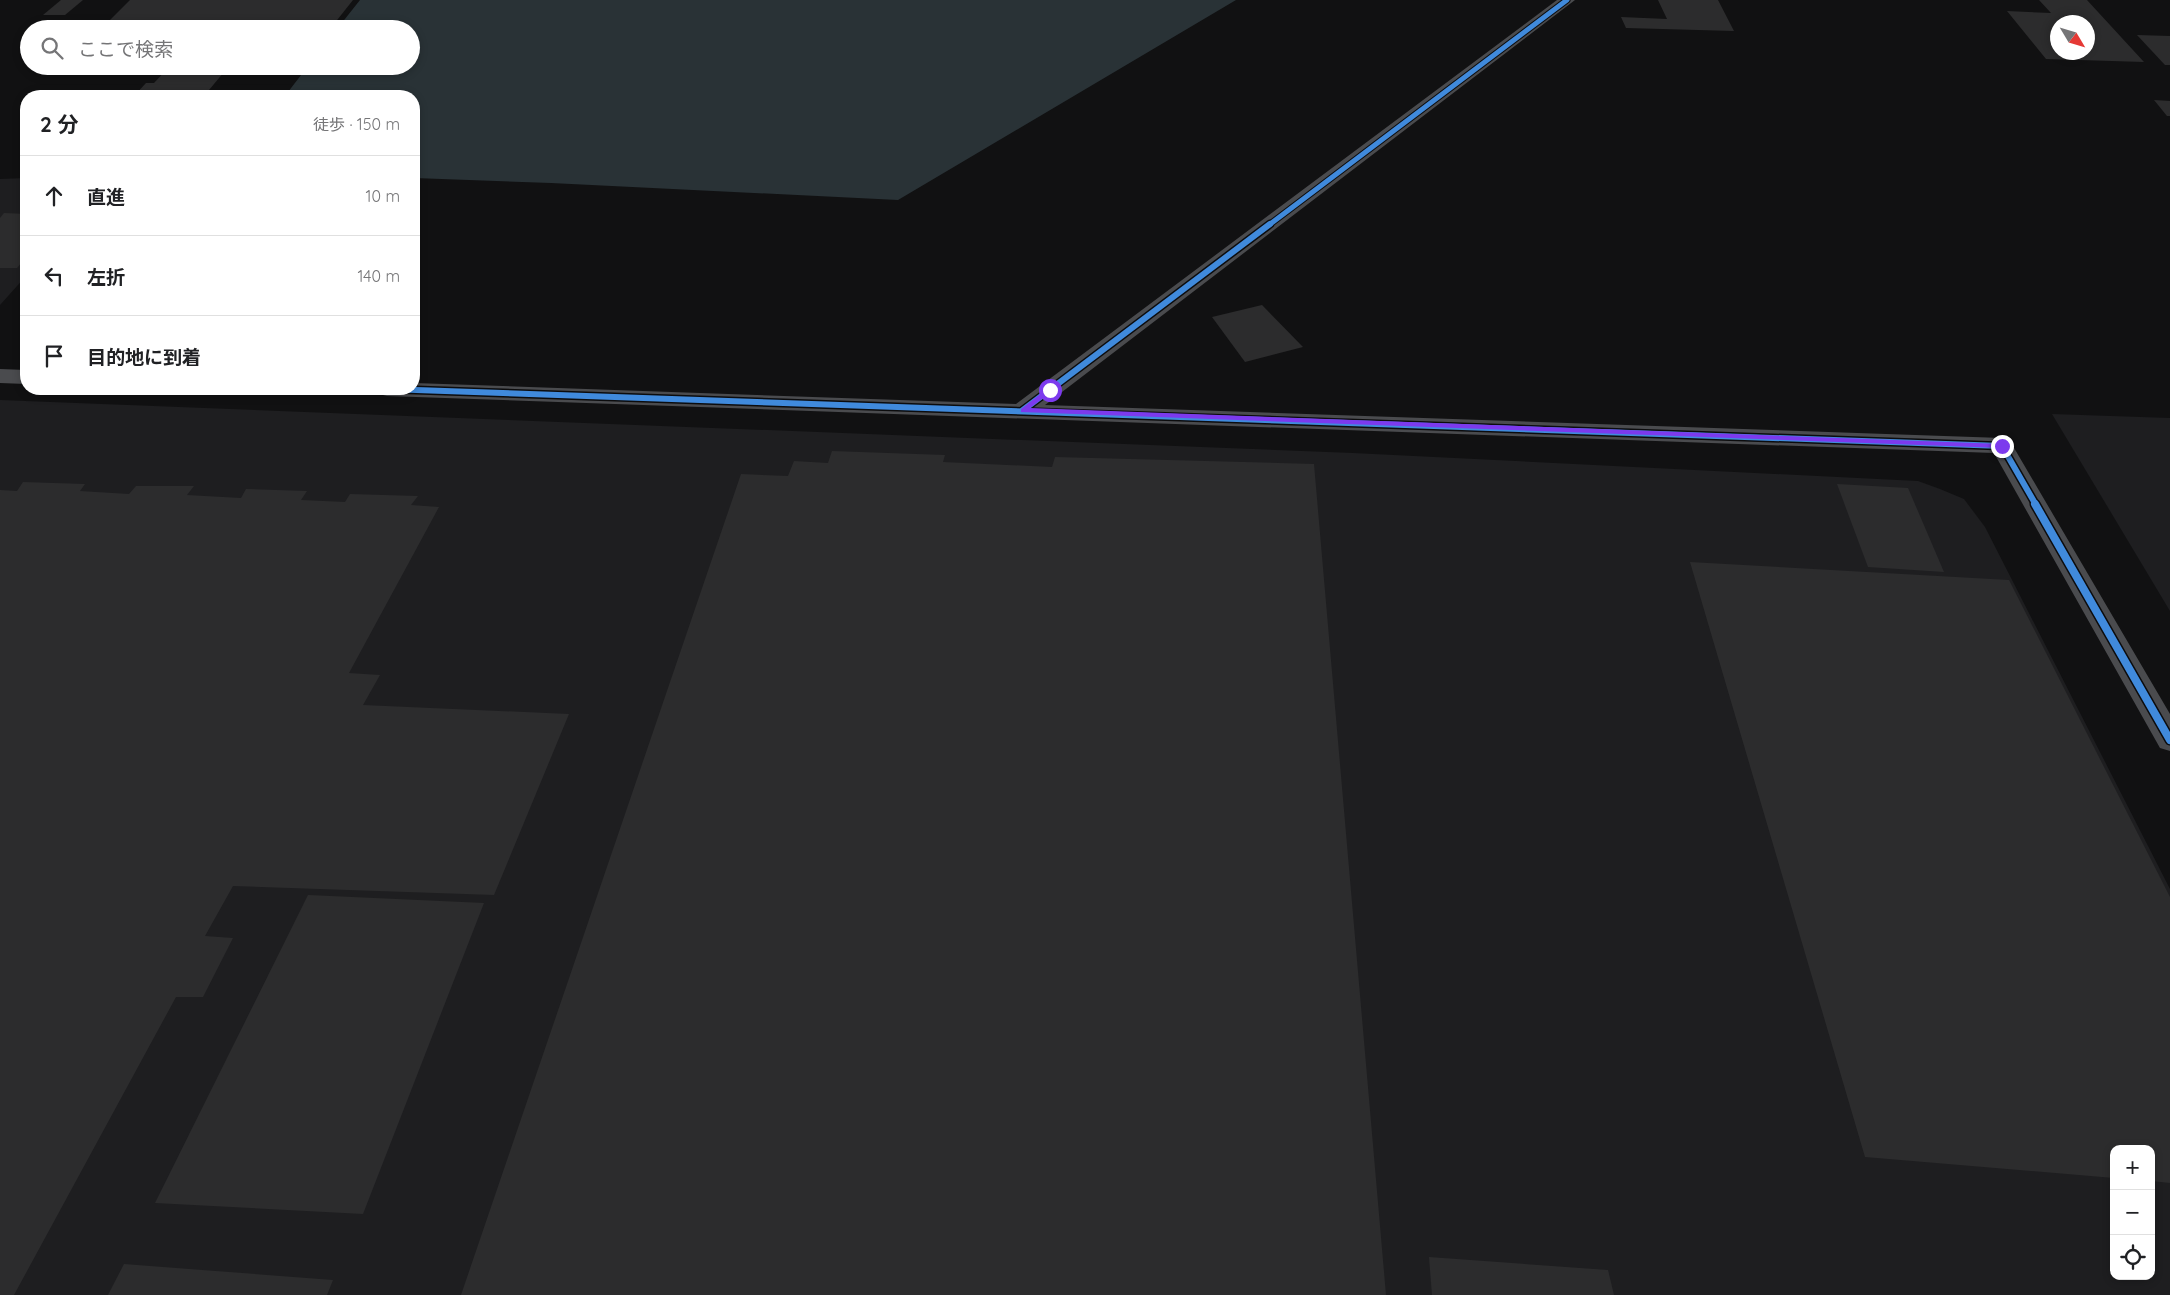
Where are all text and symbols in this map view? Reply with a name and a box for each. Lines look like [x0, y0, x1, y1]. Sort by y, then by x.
north arrow [2050, 15, 2095, 60]
search box [20, 20, 420, 75]
icon: search [38, 34, 66, 62]
text: ここで検索 [78, 37, 173, 61]
text: 2 分 [40, 111, 79, 137]
text: 徒歩 · 150 m [313, 114, 400, 134]
icon: ahead [40, 182, 68, 210]
text: 直進 [87, 185, 125, 209]
text: 10 m [366, 186, 400, 206]
icon: left [40, 262, 68, 290]
text: 左折 [87, 265, 125, 289]
text: 140 m [357, 266, 400, 286]
icon: arrive [40, 342, 68, 370]
text: 目的地に到着 [87, 345, 201, 369]
route start [1039, 379, 1062, 402]
route end [1991, 435, 2014, 458]
map controls [2110, 1145, 2155, 1280]
button: + [2110, 1145, 2155, 1190]
button: − [2110, 1190, 2155, 1235]
button: locate [2110, 1235, 2155, 1280]

